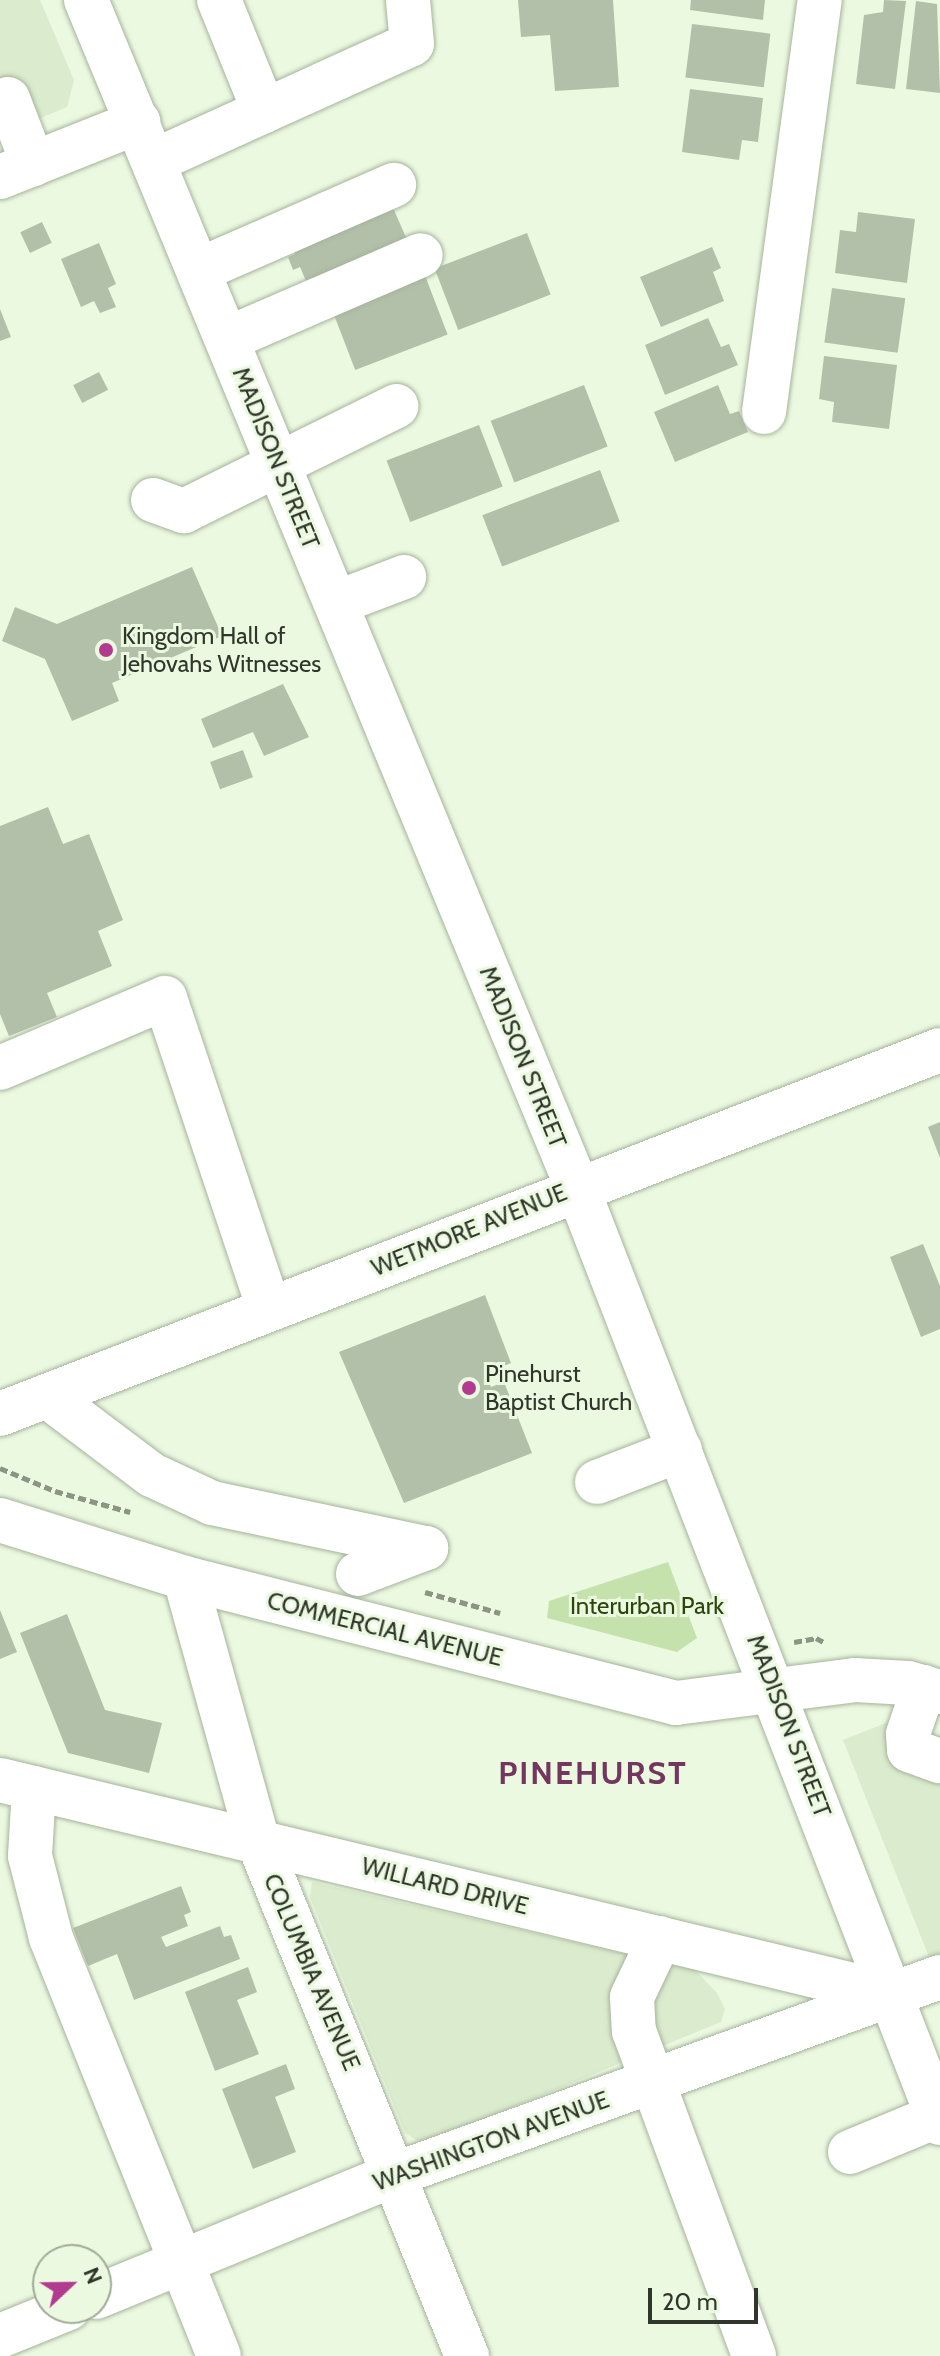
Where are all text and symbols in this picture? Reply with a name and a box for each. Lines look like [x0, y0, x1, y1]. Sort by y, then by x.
street label: MADISON STREET [226, 363, 326, 553]
place label: Kingdom Hall of Jehovahs Witnesses [122, 622, 321, 678]
marker: Kingdom Hall of Jehovahs Witnesses [97, 641, 115, 659]
street label: MADISON STREET [473, 962, 573, 1152]
street label: WETMORE AVENUE [367, 1178, 571, 1282]
place label: Pinehurst Baptist Church [485, 1360, 632, 1416]
marker: Pinehurst Baptist Church [460, 1379, 478, 1397]
street label: COMMERCIAL AVENUE [264, 1586, 506, 1672]
park label: Interurban Park [570, 1592, 724, 1620]
street label: MADISON STREET [741, 1631, 837, 1821]
district label: PINEHURST [498, 1754, 688, 1792]
street label: WILLARD DRIVE [359, 1851, 531, 1921]
street label: COLUMBIA AVENUE [258, 1869, 366, 2075]
street label: WASHINGTON AVENUE [369, 2085, 613, 2197]
north arrow [32, 2244, 112, 2324]
text: N [77, 2263, 108, 2288]
scale bar [652, 2272, 762, 2322]
text: 20 m [662, 2287, 718, 2316]

